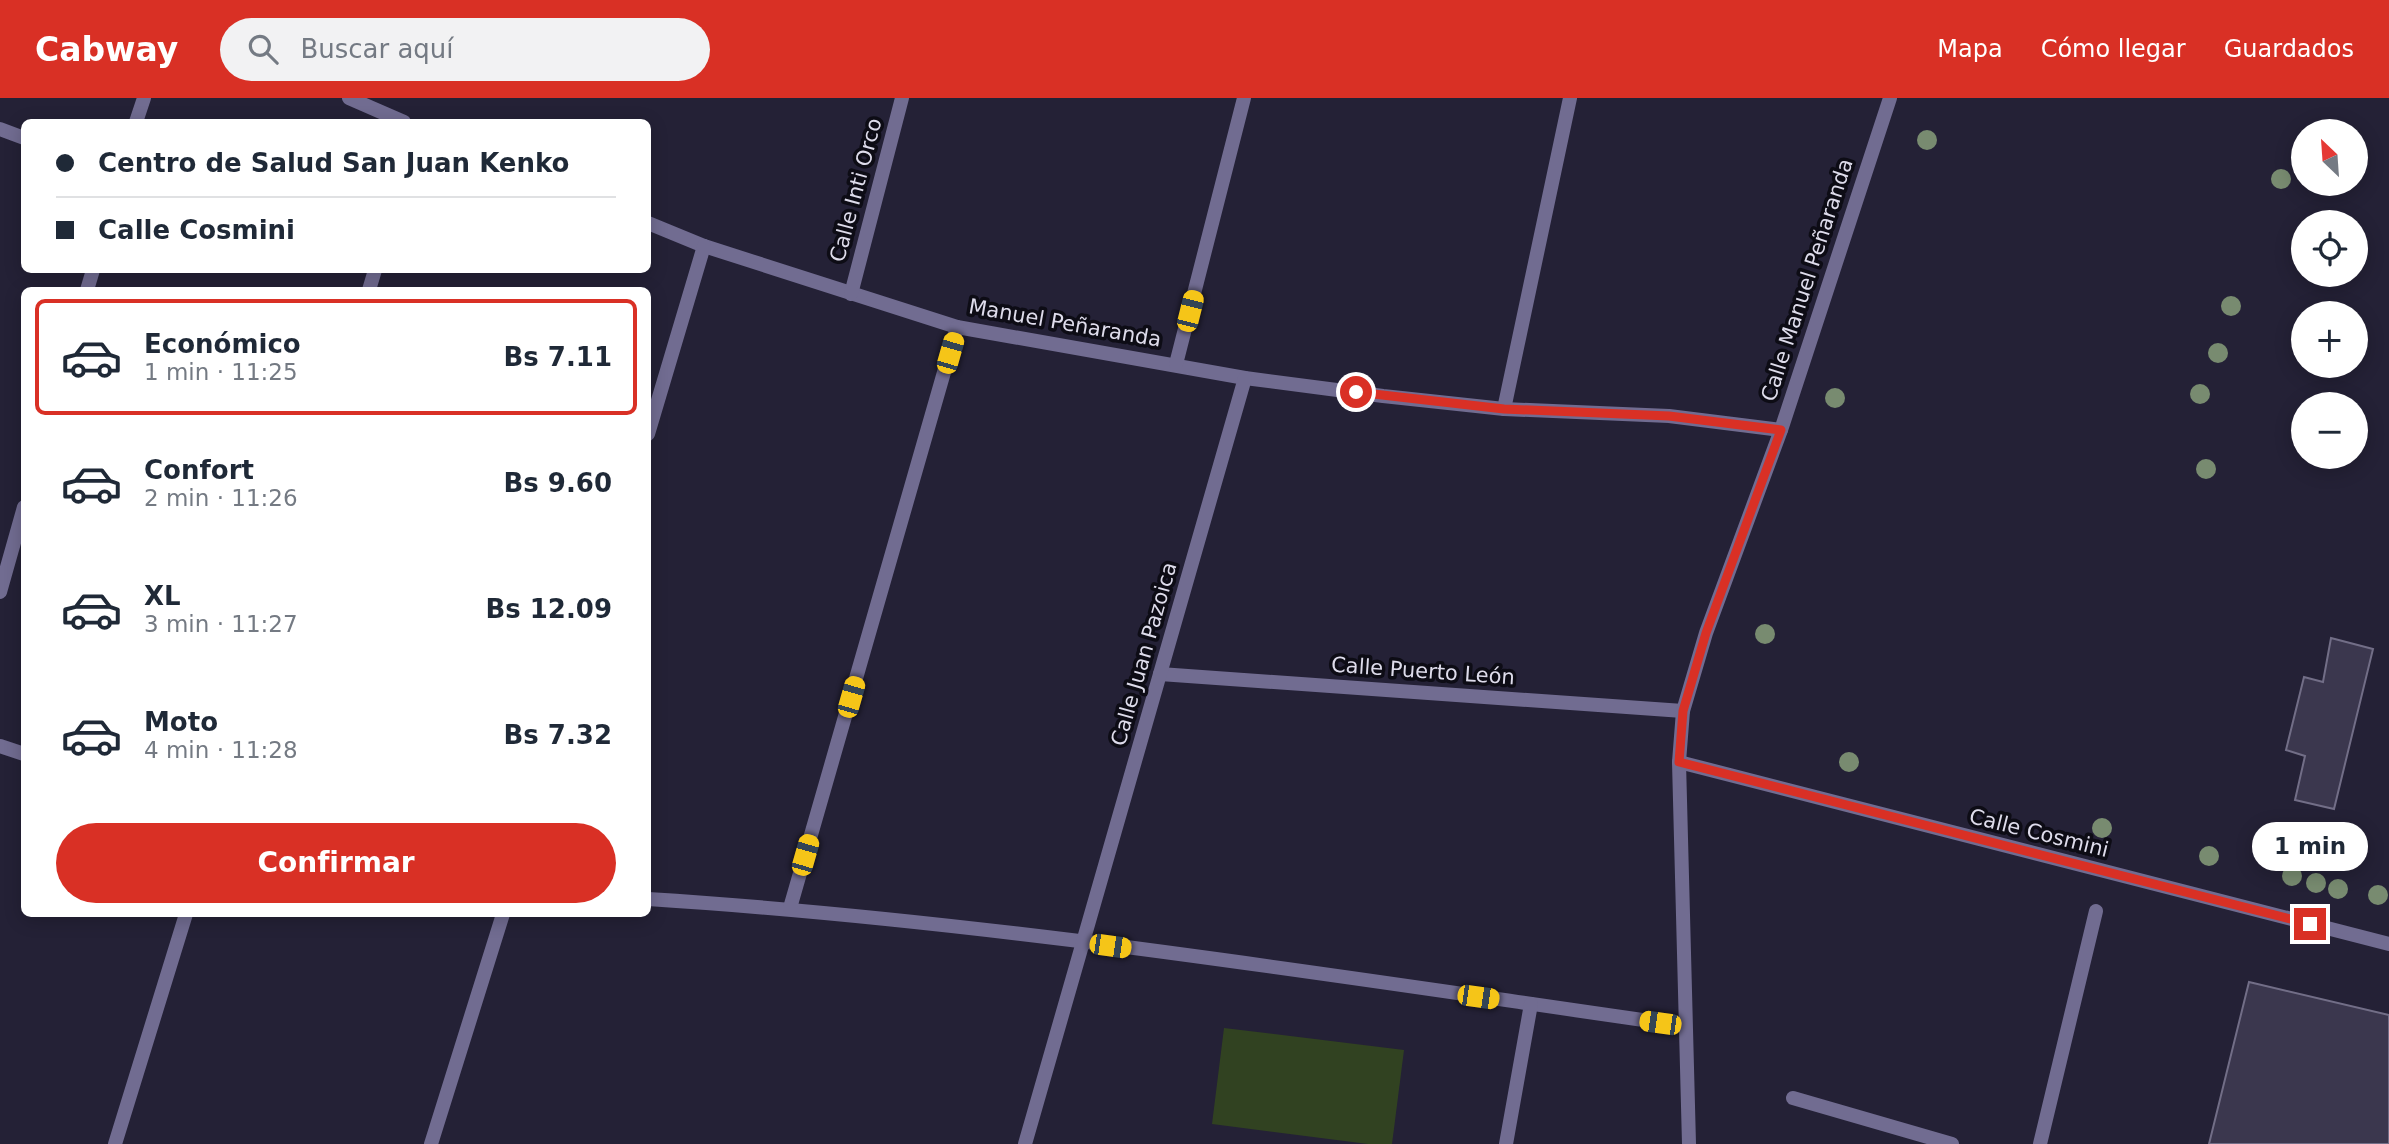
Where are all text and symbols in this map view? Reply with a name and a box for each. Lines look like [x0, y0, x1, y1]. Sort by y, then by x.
search box [220, 18, 710, 81]
text: Cabway [35, 30, 178, 69]
icon: search [244, 30, 282, 68]
text: Buscar aquí [300, 34, 454, 64]
text: Mapa [1937, 35, 2003, 63]
text: Cómo llegar [2041, 35, 2186, 63]
text: Guardados [2224, 35, 2354, 63]
street label: Calle Inti Orco [825, 115, 887, 265]
north arrow [2291, 119, 2368, 196]
map controls [2291, 119, 2368, 469]
text: Centro de Salud San Juan Kenko [98, 148, 569, 178]
street label: Calle Manuel Peñaranda [1756, 156, 1858, 404]
button: locate [2291, 210, 2368, 287]
text: Calle Cosmini [98, 215, 295, 245]
car [1175, 288, 1206, 334]
street label: Manuel Peñaranda [967, 294, 1163, 352]
button: + [2291, 301, 2368, 378]
icon: car [60, 326, 123, 389]
text: Económico [144, 329, 301, 359]
car [935, 330, 966, 376]
text: Bs 7.11 [504, 342, 612, 372]
text: 1 min · 11:25 [144, 359, 298, 385]
route start [1340, 376, 1372, 408]
button: − [2291, 392, 2368, 469]
icon: car [60, 452, 123, 515]
text: Confort [144, 455, 254, 485]
text: Bs 9.60 [504, 468, 612, 498]
text: 2 min · 11:26 [144, 485, 298, 511]
street label: Calle Juan Pazoica [1106, 559, 1182, 749]
icon: car [60, 578, 123, 641]
text: XL [144, 581, 181, 611]
text: Bs 12.09 [485, 594, 612, 624]
text: 3 min · 11:27 [144, 611, 298, 637]
street label: Calle Puerto León [1330, 653, 1516, 689]
car [836, 674, 867, 720]
icon: car [60, 704, 123, 767]
text: Moto [144, 707, 218, 737]
text: Bs 7.32 [504, 720, 612, 750]
text: 4 min · 11:28 [144, 737, 298, 763]
street label: Calle Cosmini [1967, 804, 2111, 862]
callout: 1 min [2252, 822, 2368, 872]
button: Confirmar [56, 823, 616, 903]
car [790, 832, 821, 878]
text: 1 min [2274, 833, 2346, 859]
route end [2294, 908, 2326, 940]
car [1088, 933, 1133, 959]
car [1456, 984, 1501, 1010]
car [1638, 1010, 1683, 1036]

